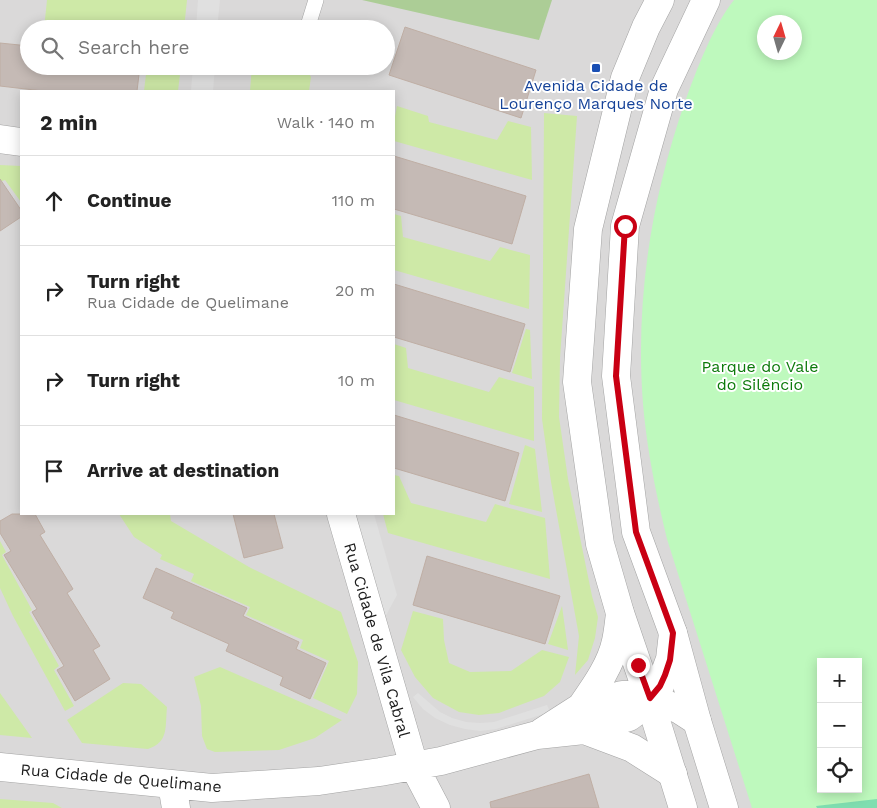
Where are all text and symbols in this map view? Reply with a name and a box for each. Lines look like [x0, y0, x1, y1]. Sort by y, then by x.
north arrow [757, 15, 802, 60]
search box [20, 20, 395, 75]
icon: search [38, 34, 66, 62]
text: Search here [78, 36, 189, 59]
marker: Avenida Cidade de Lourenço Marques Norte [590, 62, 602, 74]
place label: Avenida Cidade de Lourenço Marques Norte [499, 76, 693, 113]
text: 2 min [40, 110, 97, 135]
text: Walk · 140 m [277, 113, 375, 132]
icon: ahead [40, 187, 68, 215]
text: Continue [87, 189, 171, 212]
text: 110 m [332, 191, 375, 210]
route start [614, 215, 637, 238]
text: Turn right [87, 270, 180, 293]
icon: right [40, 277, 68, 305]
text: 20 m [335, 281, 375, 300]
text: Rua Cidade de Quelimane [87, 293, 289, 312]
park label: Parque do Vale do Silêncio [702, 357, 818, 394]
icon: right [40, 367, 68, 395]
text: Turn right [87, 369, 180, 392]
text: 10 m [338, 371, 375, 390]
icon: arrive [40, 457, 68, 485]
text: Arrive at destination [87, 459, 279, 482]
street label: Rua Cidade de Vila Cabral [340, 540, 414, 740]
route end [627, 654, 650, 677]
map controls [817, 658, 862, 793]
button: + [817, 658, 862, 703]
button: − [817, 703, 862, 748]
button: locate [817, 748, 862, 793]
street label: Rua Cidade de Quelimane [20, 760, 222, 796]

